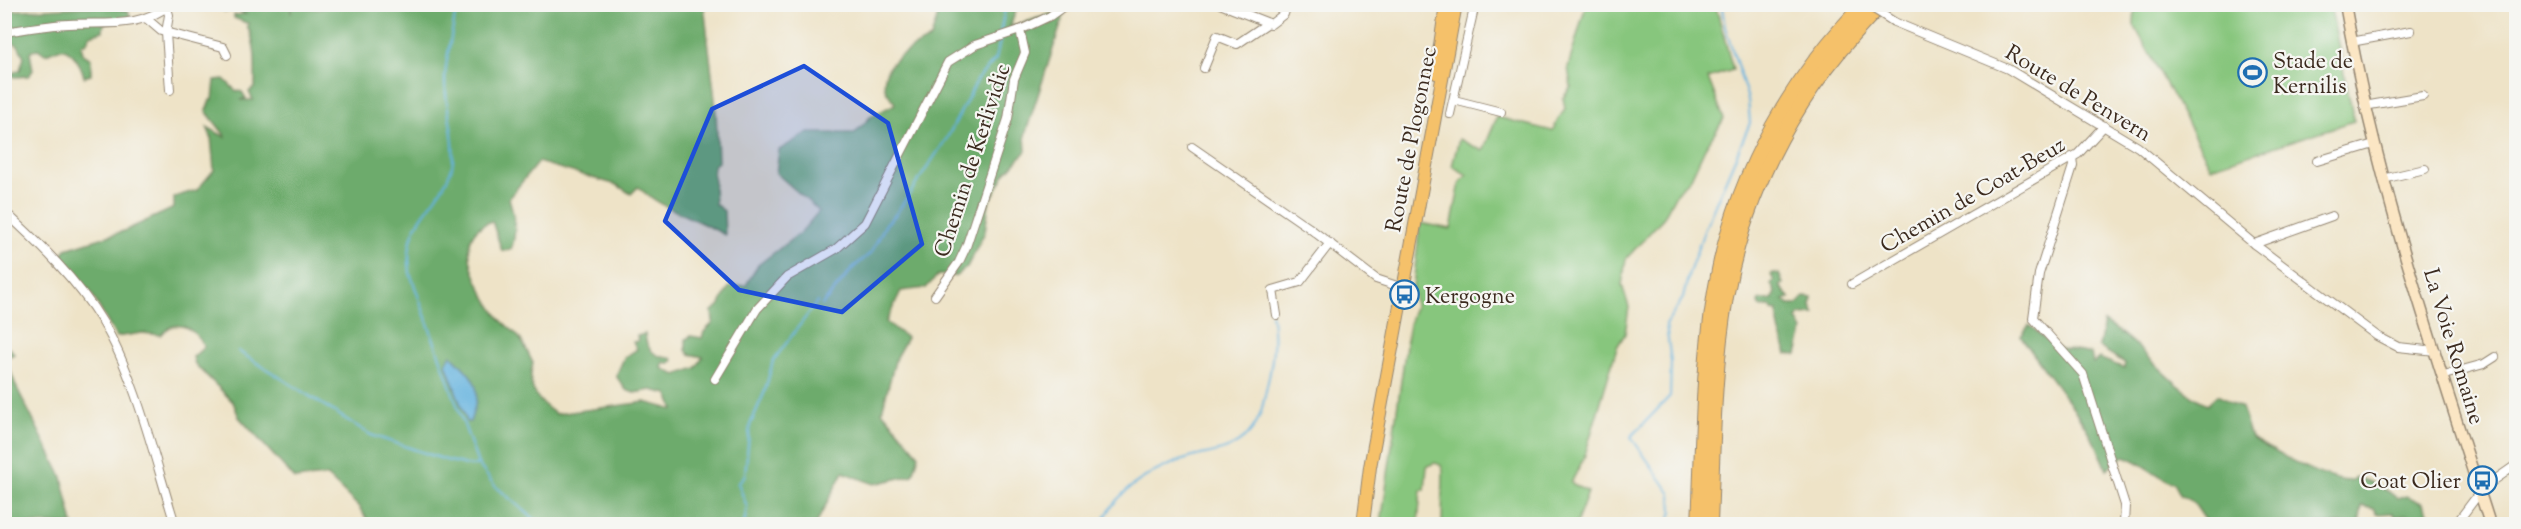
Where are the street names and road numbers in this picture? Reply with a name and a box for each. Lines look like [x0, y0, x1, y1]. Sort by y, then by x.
street label: Route de Penvern [1998, 38, 2157, 151]
street label: Route de Plogonnec [1379, 44, 1447, 235]
street label: Chemin de Kerlividic [927, 60, 1020, 262]
street label: Chemin de Coat-Beuz [1875, 130, 2072, 263]
street label: La Voie Romaine [2413, 265, 2491, 429]

